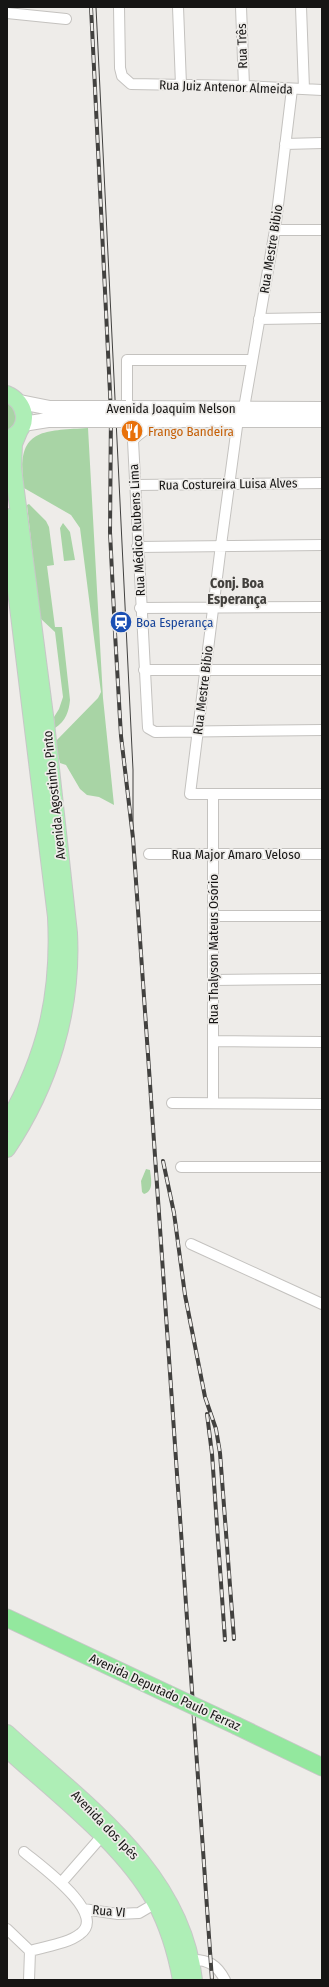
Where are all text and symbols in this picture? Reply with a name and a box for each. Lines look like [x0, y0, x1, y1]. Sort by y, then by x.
street label: Rua Três [234, 23, 250, 69]
street label: Rua Juiz Antenor Almeida [159, 77, 293, 97]
street label: Rua Mestre Bibio [257, 203, 285, 295]
street label: Avenida Joaquim Nelson [106, 401, 236, 416]
restaurant icon: Frango Bandeira [119, 418, 145, 444]
place label: Frango Bandeira [148, 424, 234, 439]
street label: Rua Médico Rubens Lima [126, 463, 148, 597]
street label: Rua Costureira Luisa Alves [158, 475, 298, 493]
district label: Conj. Boa Esperança [207, 575, 267, 609]
station icon: Boa Esperança [108, 609, 134, 635]
place label: Boa Esperança [136, 615, 213, 630]
street label: Rua Mestre Bibio [190, 644, 216, 736]
street label: Avenida Agostinho Pinto [40, 730, 68, 860]
street label: Rua Major Amaro Veloso [171, 847, 301, 862]
street label: Rua Thalyson Mateus Osório [206, 874, 221, 1024]
street label: Avenida Deputado Paulo Ferraz [87, 1650, 243, 1734]
street label: Avenida dos Ipês [68, 1787, 142, 1863]
street label: Rua VI [92, 1902, 126, 1920]

